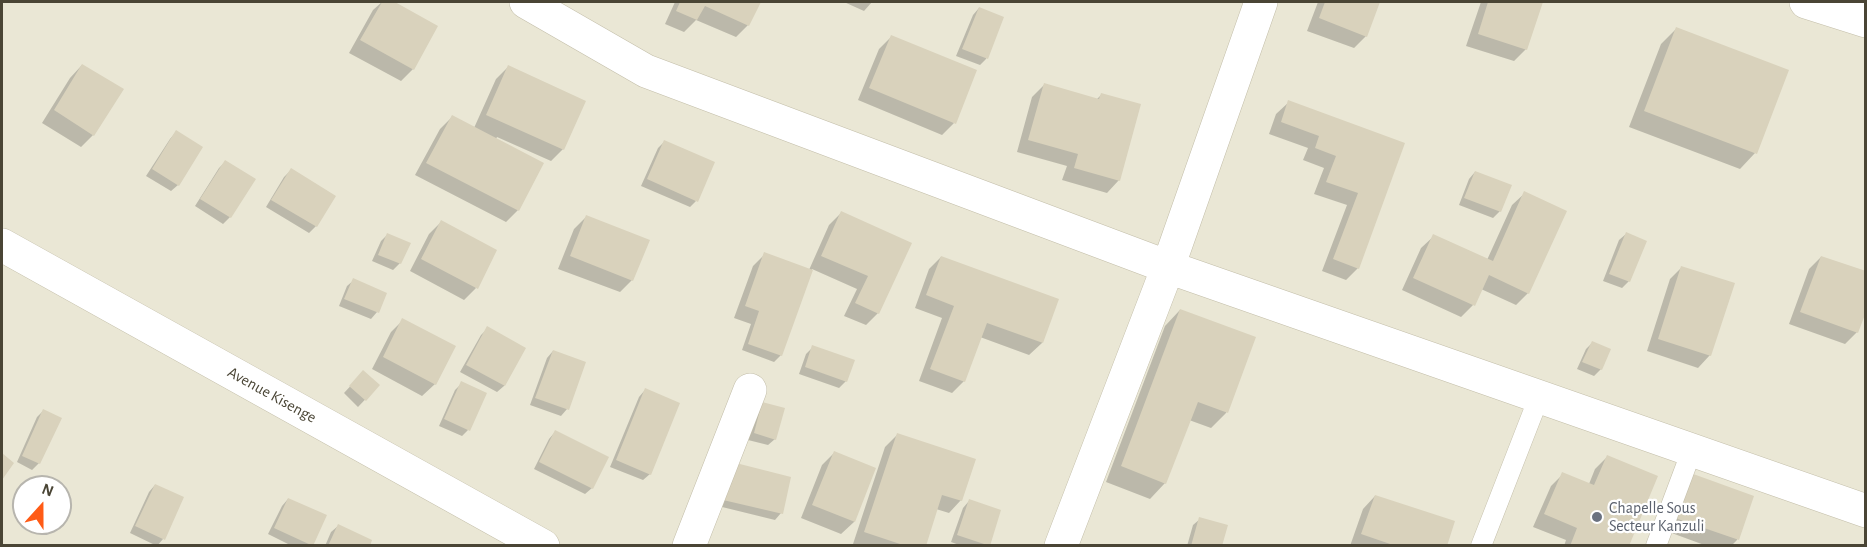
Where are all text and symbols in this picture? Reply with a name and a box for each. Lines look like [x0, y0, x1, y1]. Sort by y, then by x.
street label: Avenue Kisenge [224, 363, 320, 427]
north arrow [12, 475, 72, 535]
text: N [40, 481, 56, 500]
place label: Chapelle Sous Secteur Kanzuli [1609, 498, 1704, 536]
marker: Chapelle Sous Secteur Kanzuli [1590, 510, 1604, 524]

